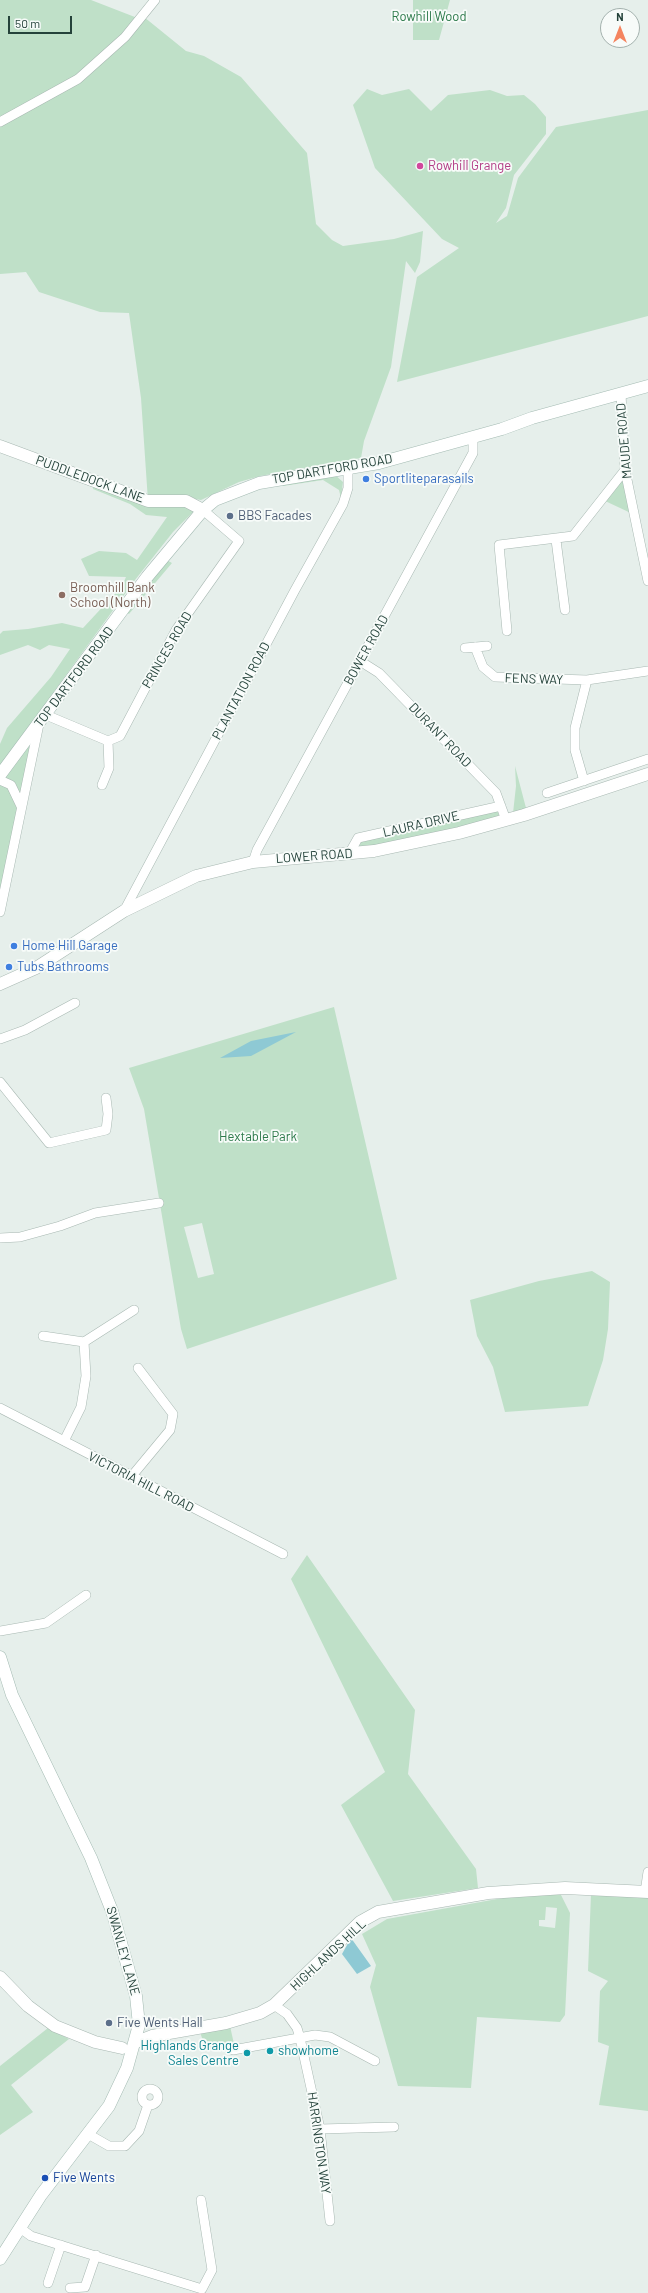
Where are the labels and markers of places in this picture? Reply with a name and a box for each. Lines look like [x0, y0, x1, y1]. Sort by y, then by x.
place label: Rowhill Grange [428, 158, 511, 174]
marker: Rowhill Grange [415, 161, 425, 171]
place label: Sportliteparasails [374, 471, 474, 487]
marker: Sportliteparasails [361, 474, 371, 484]
place label: BBS Facades [238, 508, 312, 524]
marker: BBS Facades [225, 511, 235, 521]
place label: Broomhill Bank School (North) [70, 580, 155, 611]
marker: Broomhill Bank School (North) [57, 590, 67, 600]
place label: Home Hill Garage [22, 938, 118, 954]
marker: Home Hill Garage [9, 941, 19, 951]
place label: Tubs Bathrooms [17, 959, 109, 975]
marker: Tubs Bathrooms [4, 962, 14, 972]
place label: Five Wents Hall [117, 2015, 203, 2031]
marker: Five Wents Hall [104, 2018, 114, 2028]
place label: Highlands Grange Sales Centre [141, 2038, 239, 2069]
place label: showhome [278, 2043, 339, 2059]
marker: showhome [265, 2046, 275, 2056]
marker: Highlands Grange Sales Centre [242, 2048, 252, 2058]
place label: Five Wents [53, 2170, 115, 2186]
marker: Five Wents [40, 2173, 50, 2183]

